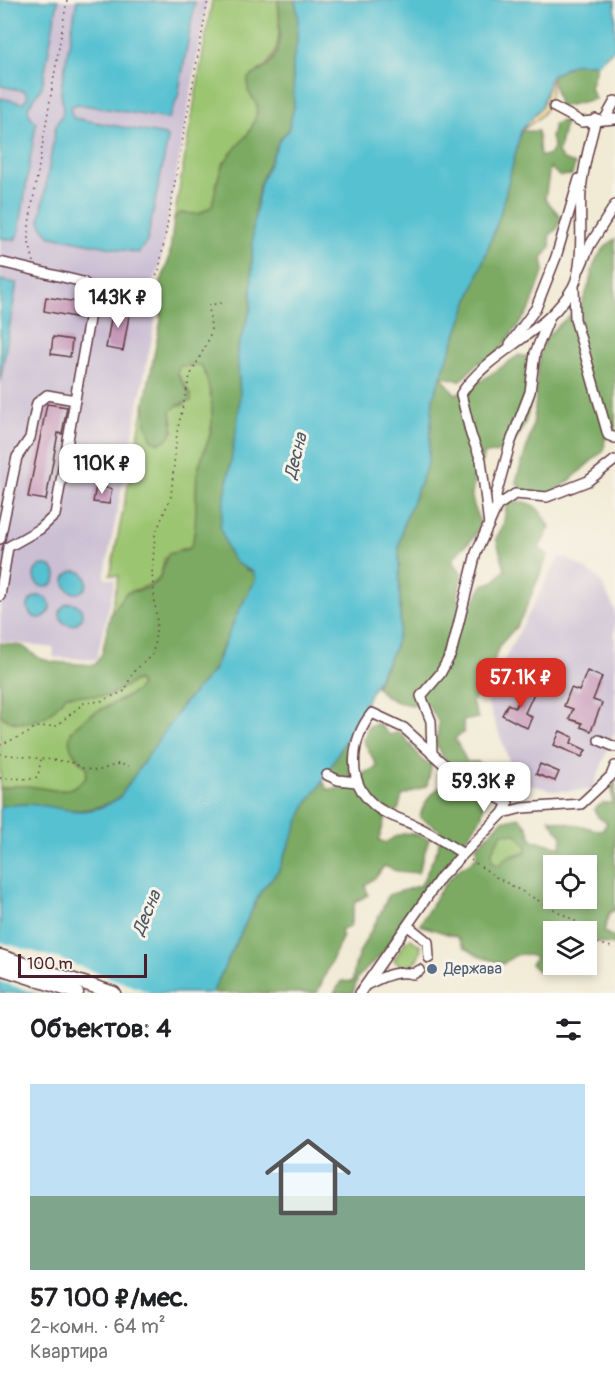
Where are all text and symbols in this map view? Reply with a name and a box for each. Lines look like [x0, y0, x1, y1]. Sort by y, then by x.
pin: 143K ₽ [69, 278, 167, 329]
text: 143K ₽ [89, 285, 147, 310]
water label: Десна [279, 429, 313, 482]
pin: 110K ₽ [53, 444, 151, 495]
text: 110K ₽ [73, 451, 131, 476]
pin: 57.1K ₽ [466, 658, 576, 709]
text: 57.1K ₽ [490, 665, 552, 690]
pin: 59.3K ₽ [429, 762, 539, 813]
text: 59.3K ₽ [451, 769, 517, 794]
map controls [543, 855, 597, 975]
button: locate [543, 855, 597, 909]
water label: Десна [127, 886, 167, 940]
button: layers [543, 921, 597, 975]
scale bar [18, 951, 147, 978]
text: 100 m [27, 954, 73, 974]
place label: Держава [443, 959, 502, 979]
marker: Держава [425, 962, 439, 976]
text: Объектов: 4 [30, 1013, 171, 1045]
icon: filters [552, 1013, 585, 1046]
icon: home [254, 1123, 362, 1231]
text: 57 100 ₽/мес. [30, 1282, 189, 1314]
text: 2-комн. · 64 m² [30, 1314, 166, 1339]
text: Квартира [30, 1339, 108, 1364]

